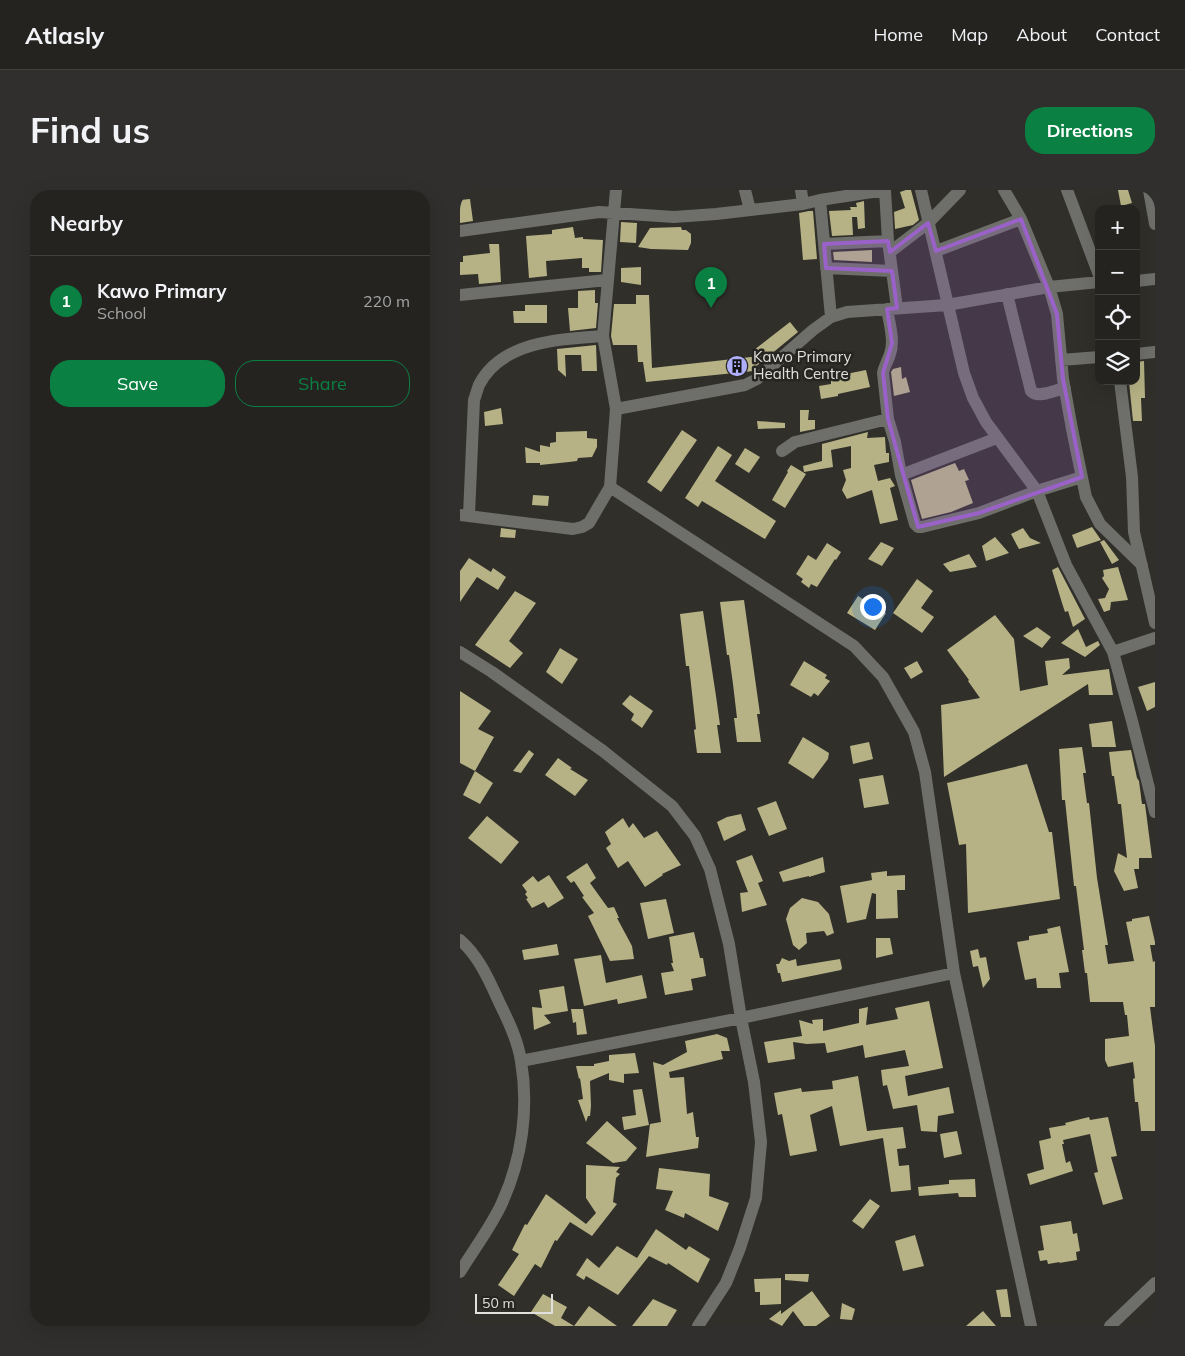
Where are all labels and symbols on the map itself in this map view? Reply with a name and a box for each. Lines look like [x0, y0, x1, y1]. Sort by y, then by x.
pin: 1 [695, 267, 727, 308]
place label: Kawo Primary Health Centre [753, 347, 852, 383]
building icon: Kawo Primary Health Centre [725, 354, 749, 378]
your location [860, 594, 886, 620]
scale bar [475, 1291, 552, 1314]

